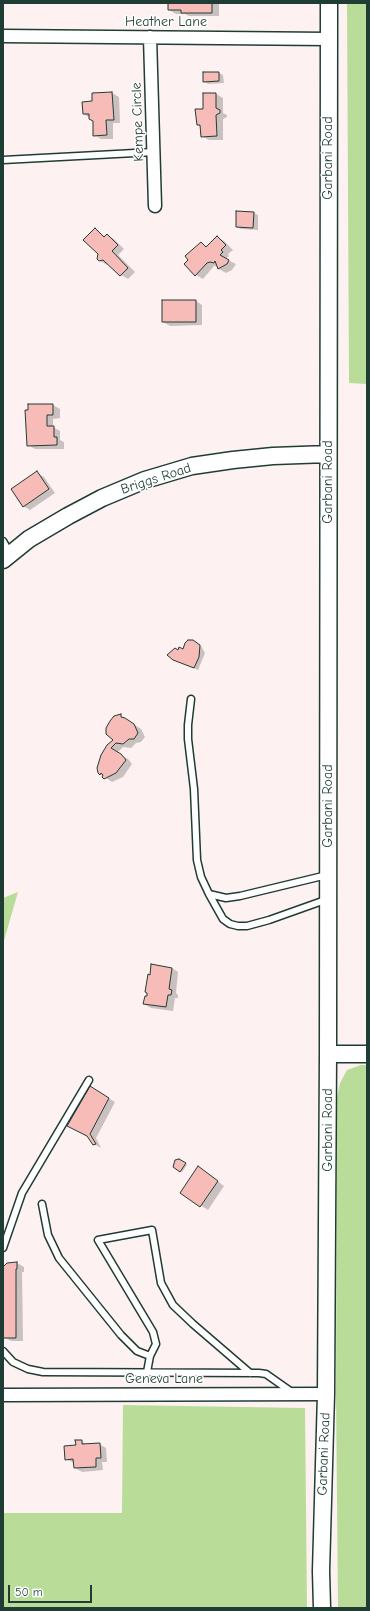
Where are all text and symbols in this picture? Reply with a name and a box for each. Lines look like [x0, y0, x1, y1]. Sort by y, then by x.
street label: Heather Lane [125, 14, 207, 30]
street label: Kempe Circle [128, 82, 148, 162]
street label: Garbani Road [320, 116, 336, 200]
street label: Garbani Road [320, 440, 336, 524]
street label: Briggs Road [119, 460, 193, 498]
street label: Garbani Road [320, 764, 336, 848]
street label: Garbani Road [320, 1088, 336, 1172]
street label: Geneva Lane [125, 1371, 203, 1387]
street label: Garbani Road [314, 1412, 334, 1496]
scale bar [10, 1577, 94, 1603]
text: 50 m [15, 1585, 43, 1599]

